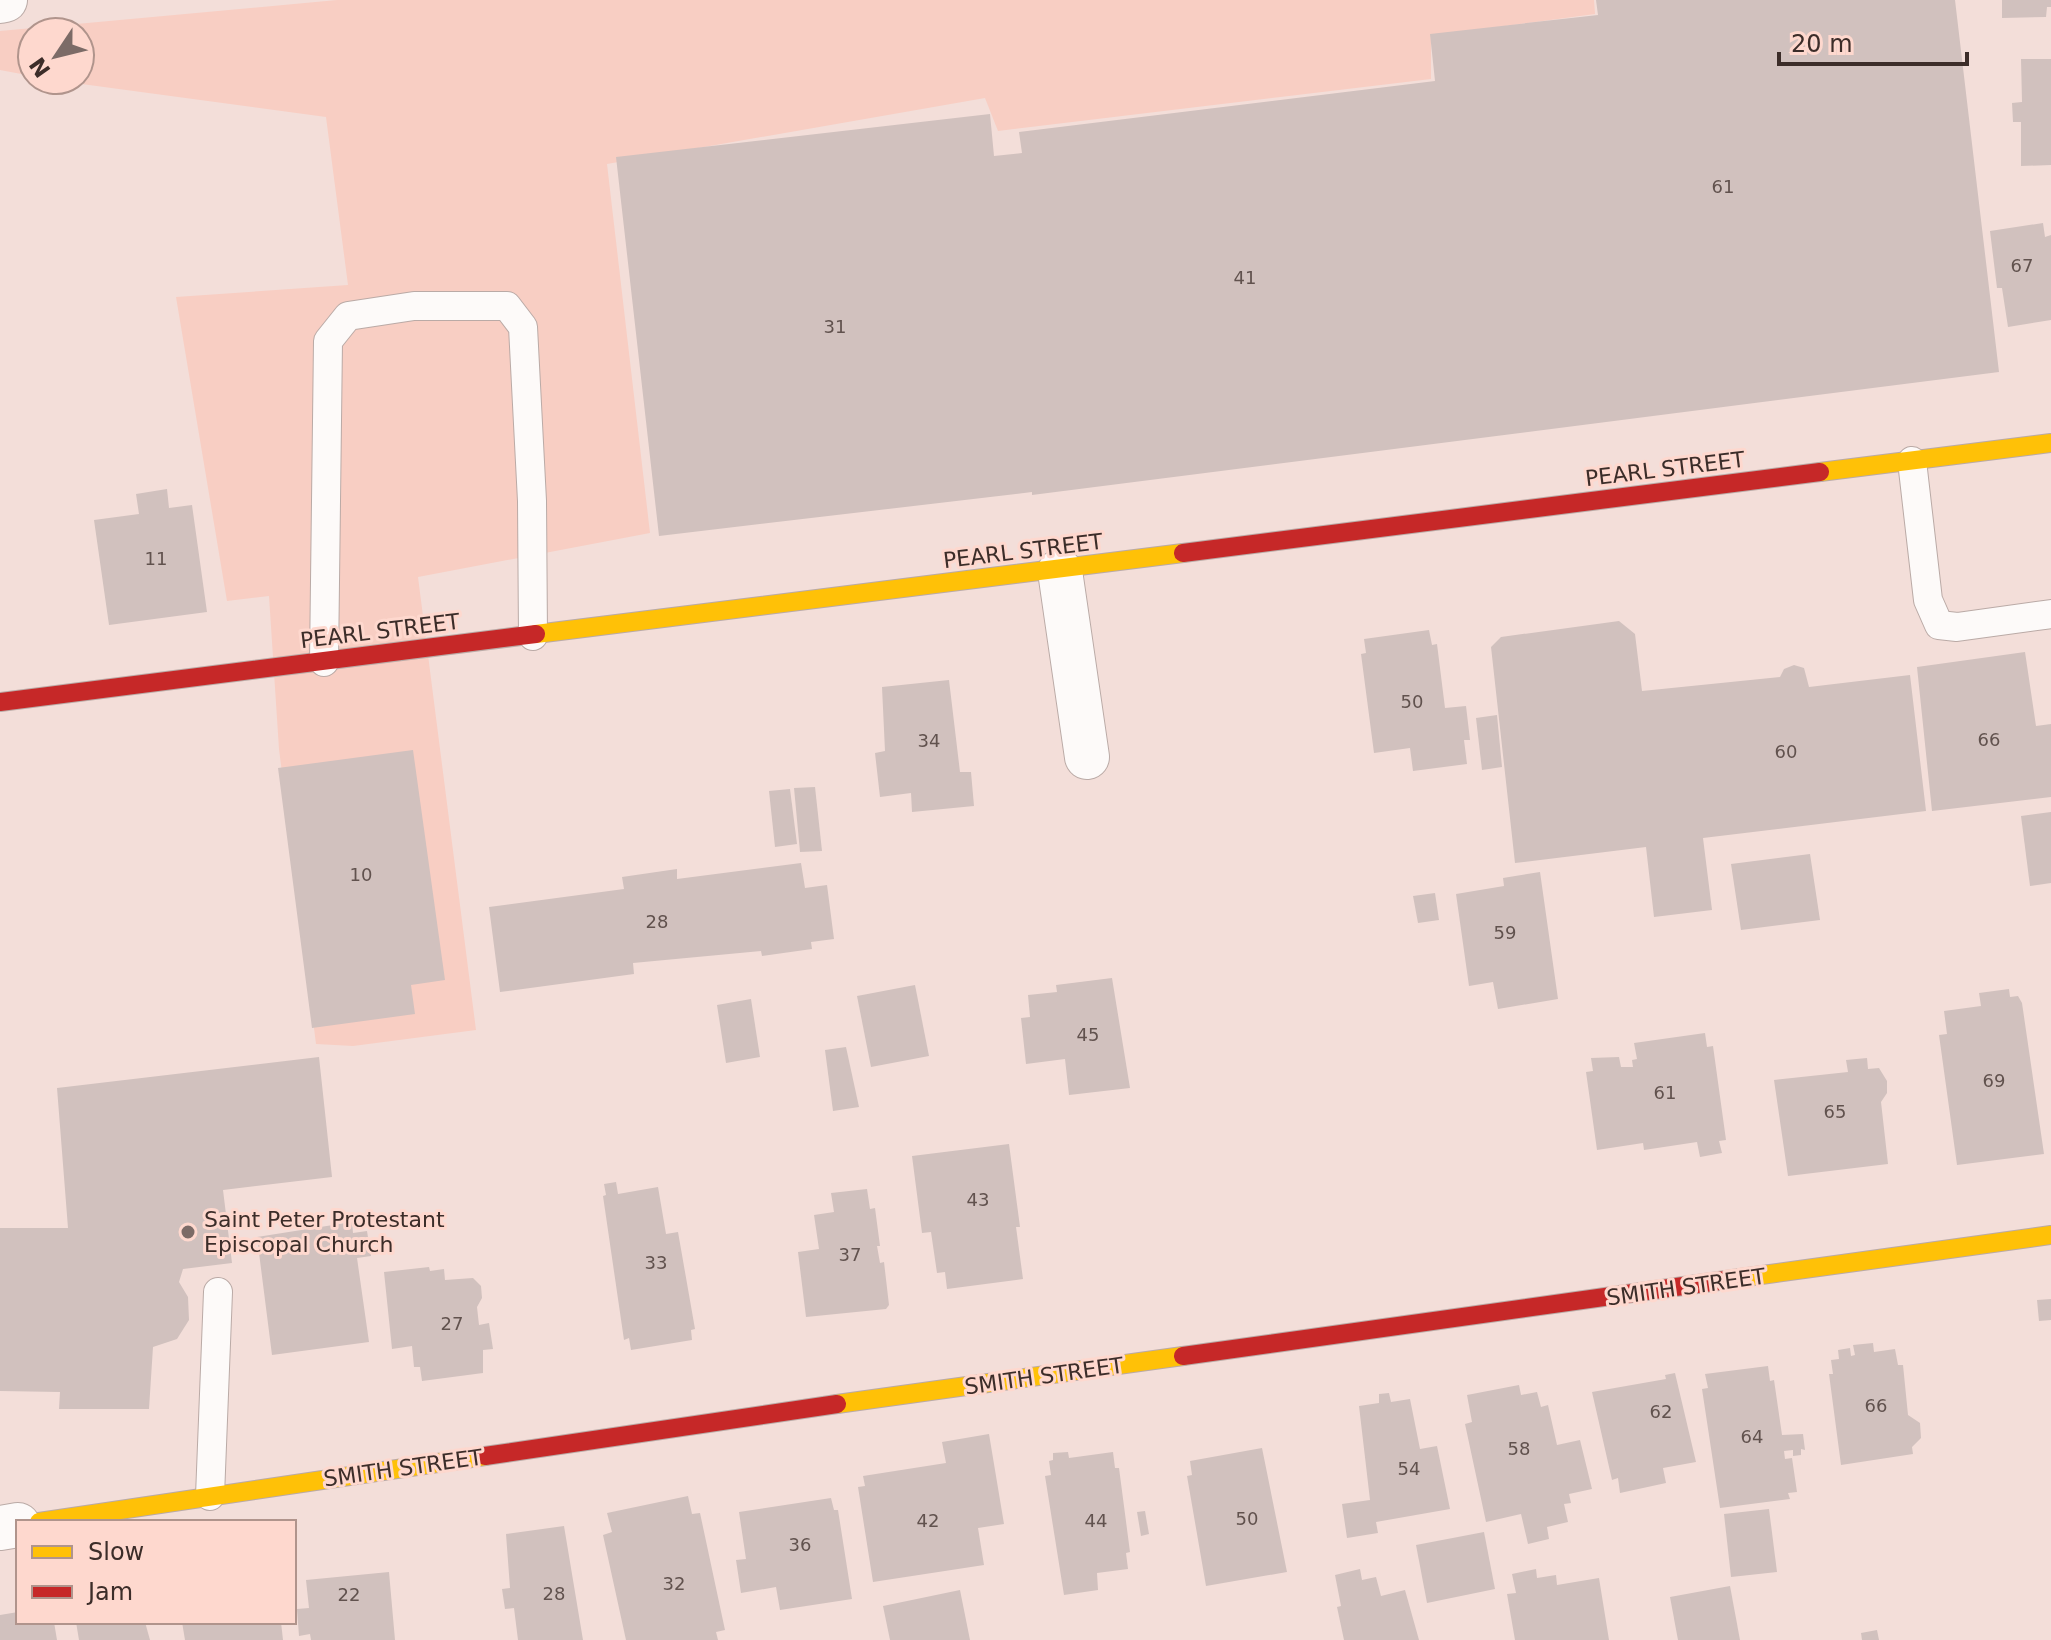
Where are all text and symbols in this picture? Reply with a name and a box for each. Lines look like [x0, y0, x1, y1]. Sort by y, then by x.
north arrow [16, 16, 96, 96]
scale bar [1779, 16, 1967, 66]
text: 20 m [1791, 30, 1853, 58]
text: N [25, 52, 56, 82]
house number: 61 [1712, 176, 1734, 197]
house number: 67 [2011, 255, 2033, 276]
house number: 41 [1234, 267, 1256, 288]
house number: 31 [824, 316, 846, 337]
street label: PEARL STREET [1584, 447, 1747, 491]
street label: PEARL STREET [942, 529, 1105, 573]
house number: 11 [145, 548, 167, 569]
street label: PEARL STREET [299, 609, 462, 653]
house number: 50 [1401, 691, 1423, 712]
house number: 66 [1978, 729, 2000, 750]
house number: 34 [918, 730, 940, 751]
house number: 60 [1775, 741, 1797, 762]
house number: 10 [350, 864, 372, 885]
house number: 28 [646, 911, 668, 932]
house number: 59 [1494, 922, 1516, 943]
house number: 45 [1077, 1024, 1099, 1045]
house number: 69 [1983, 1070, 2005, 1091]
house number: 61 [1654, 1082, 1676, 1103]
house number: 65 [1824, 1101, 1846, 1122]
house number: 43 [967, 1189, 989, 1210]
place label: Saint Peter Protestant Episcopal Church [204, 1207, 445, 1257]
marker: Saint Peter Protestant Episcopal Church [179, 1223, 197, 1241]
house number: 37 [839, 1244, 861, 1265]
house number: 33 [645, 1252, 667, 1273]
street label: SMITH STREET [1605, 1263, 1768, 1311]
house number: 27 [441, 1313, 463, 1334]
street label: SMITH STREET [963, 1352, 1126, 1400]
house number: 66 [1865, 1395, 1887, 1416]
house number: 62 [1650, 1401, 1672, 1422]
house number: 64 [1741, 1426, 1763, 1447]
house number: 58 [1508, 1438, 1530, 1459]
street label: SMITH STREET [322, 1444, 485, 1492]
house number: 54 [1398, 1458, 1420, 1479]
house number: 50 [1236, 1508, 1258, 1529]
house number: 42 [917, 1510, 939, 1531]
house number: 44 [1085, 1510, 1107, 1531]
legend [16, 1520, 296, 1624]
house number: 36 [789, 1534, 811, 1555]
text: Slow [88, 1538, 144, 1566]
house number: 32 [663, 1573, 685, 1594]
text: Jam [86, 1578, 133, 1606]
house number: 28 [543, 1583, 565, 1604]
house number: 22 [338, 1584, 360, 1605]

